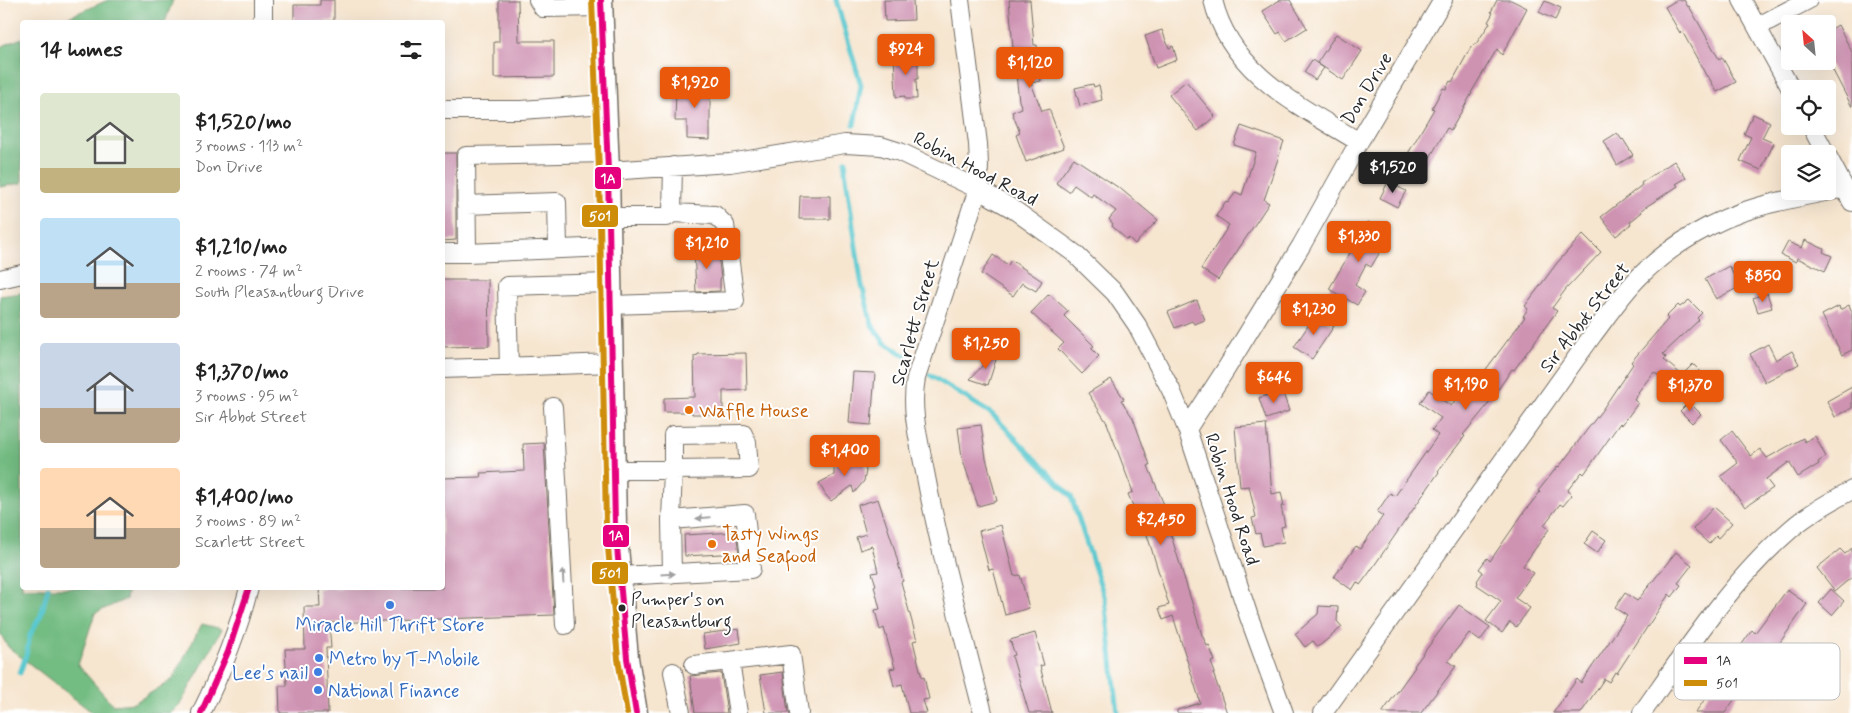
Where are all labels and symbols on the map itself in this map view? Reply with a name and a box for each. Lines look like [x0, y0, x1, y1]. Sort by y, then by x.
north arrow [1781, 15, 1836, 70]
pin: $924 [876, 34, 936, 76]
pin: $1,120 [989, 46, 1071, 89]
street label: Don Drive [1336, 48, 1399, 130]
pin: $1,920 [654, 66, 736, 109]
street label: Robin Hood Road [909, 126, 1042, 213]
pin: $1,520 [1352, 152, 1434, 194]
line badge: 1A [594, 166, 622, 190]
text: 1A [600, 170, 616, 188]
line badge: 501 [581, 204, 619, 228]
text: 501 [589, 208, 611, 226]
pin: $1,330 [1318, 220, 1400, 263]
pin: $1,210 [666, 228, 748, 270]
street label: Scarlett Street [885, 256, 945, 389]
street label: Sir Abbot Street [1534, 258, 1636, 378]
pin: $850 [1733, 260, 1793, 303]
pin: $1,230 [1273, 294, 1355, 336]
pin: $1,250 [945, 328, 1027, 370]
pin: $646 [1244, 362, 1304, 404]
pin: $1,190 [1425, 368, 1507, 411]
pin: $1,370 [1649, 370, 1731, 412]
place label: Waffle House [699, 399, 809, 424]
marker: Waffle House [683, 404, 695, 416]
street label: Robin Hood Road [1198, 430, 1265, 569]
pin: $1,400 [804, 434, 886, 477]
pin: $2,450 [1120, 504, 1202, 546]
one-way arrow [695, 514, 711, 522]
place label: Tasty Wings and Seafood [722, 522, 819, 572]
line badge: 1A [602, 524, 630, 548]
text: 1A [608, 527, 624, 545]
marker: Tasty Wings and Seafood [706, 538, 718, 550]
line badge: 501 [591, 561, 629, 585]
text: 501 [599, 565, 621, 583]
one-way arrow [558, 568, 566, 584]
one-way arrow [661, 569, 677, 577]
place label: Pumper's on Pleasantburg [631, 588, 732, 636]
marker: Miracle Hill Thrift Store [384, 599, 396, 611]
marker: Pumper's on Pleasantburg [617, 603, 627, 613]
place label: Miracle Hill Thrift Store [295, 613, 485, 638]
legend [1674, 643, 1840, 700]
place label: Metro by T-Mobile [329, 647, 480, 672]
marker: Metro by T-Mobile [313, 652, 325, 664]
text: 1A [1716, 652, 1731, 670]
place label: Lee's nail [232, 661, 308, 686]
marker: Lee's nail [312, 666, 324, 678]
text: 501 [1716, 675, 1738, 693]
place label: National Finance [328, 679, 460, 704]
marker: National Finance [312, 684, 324, 696]

